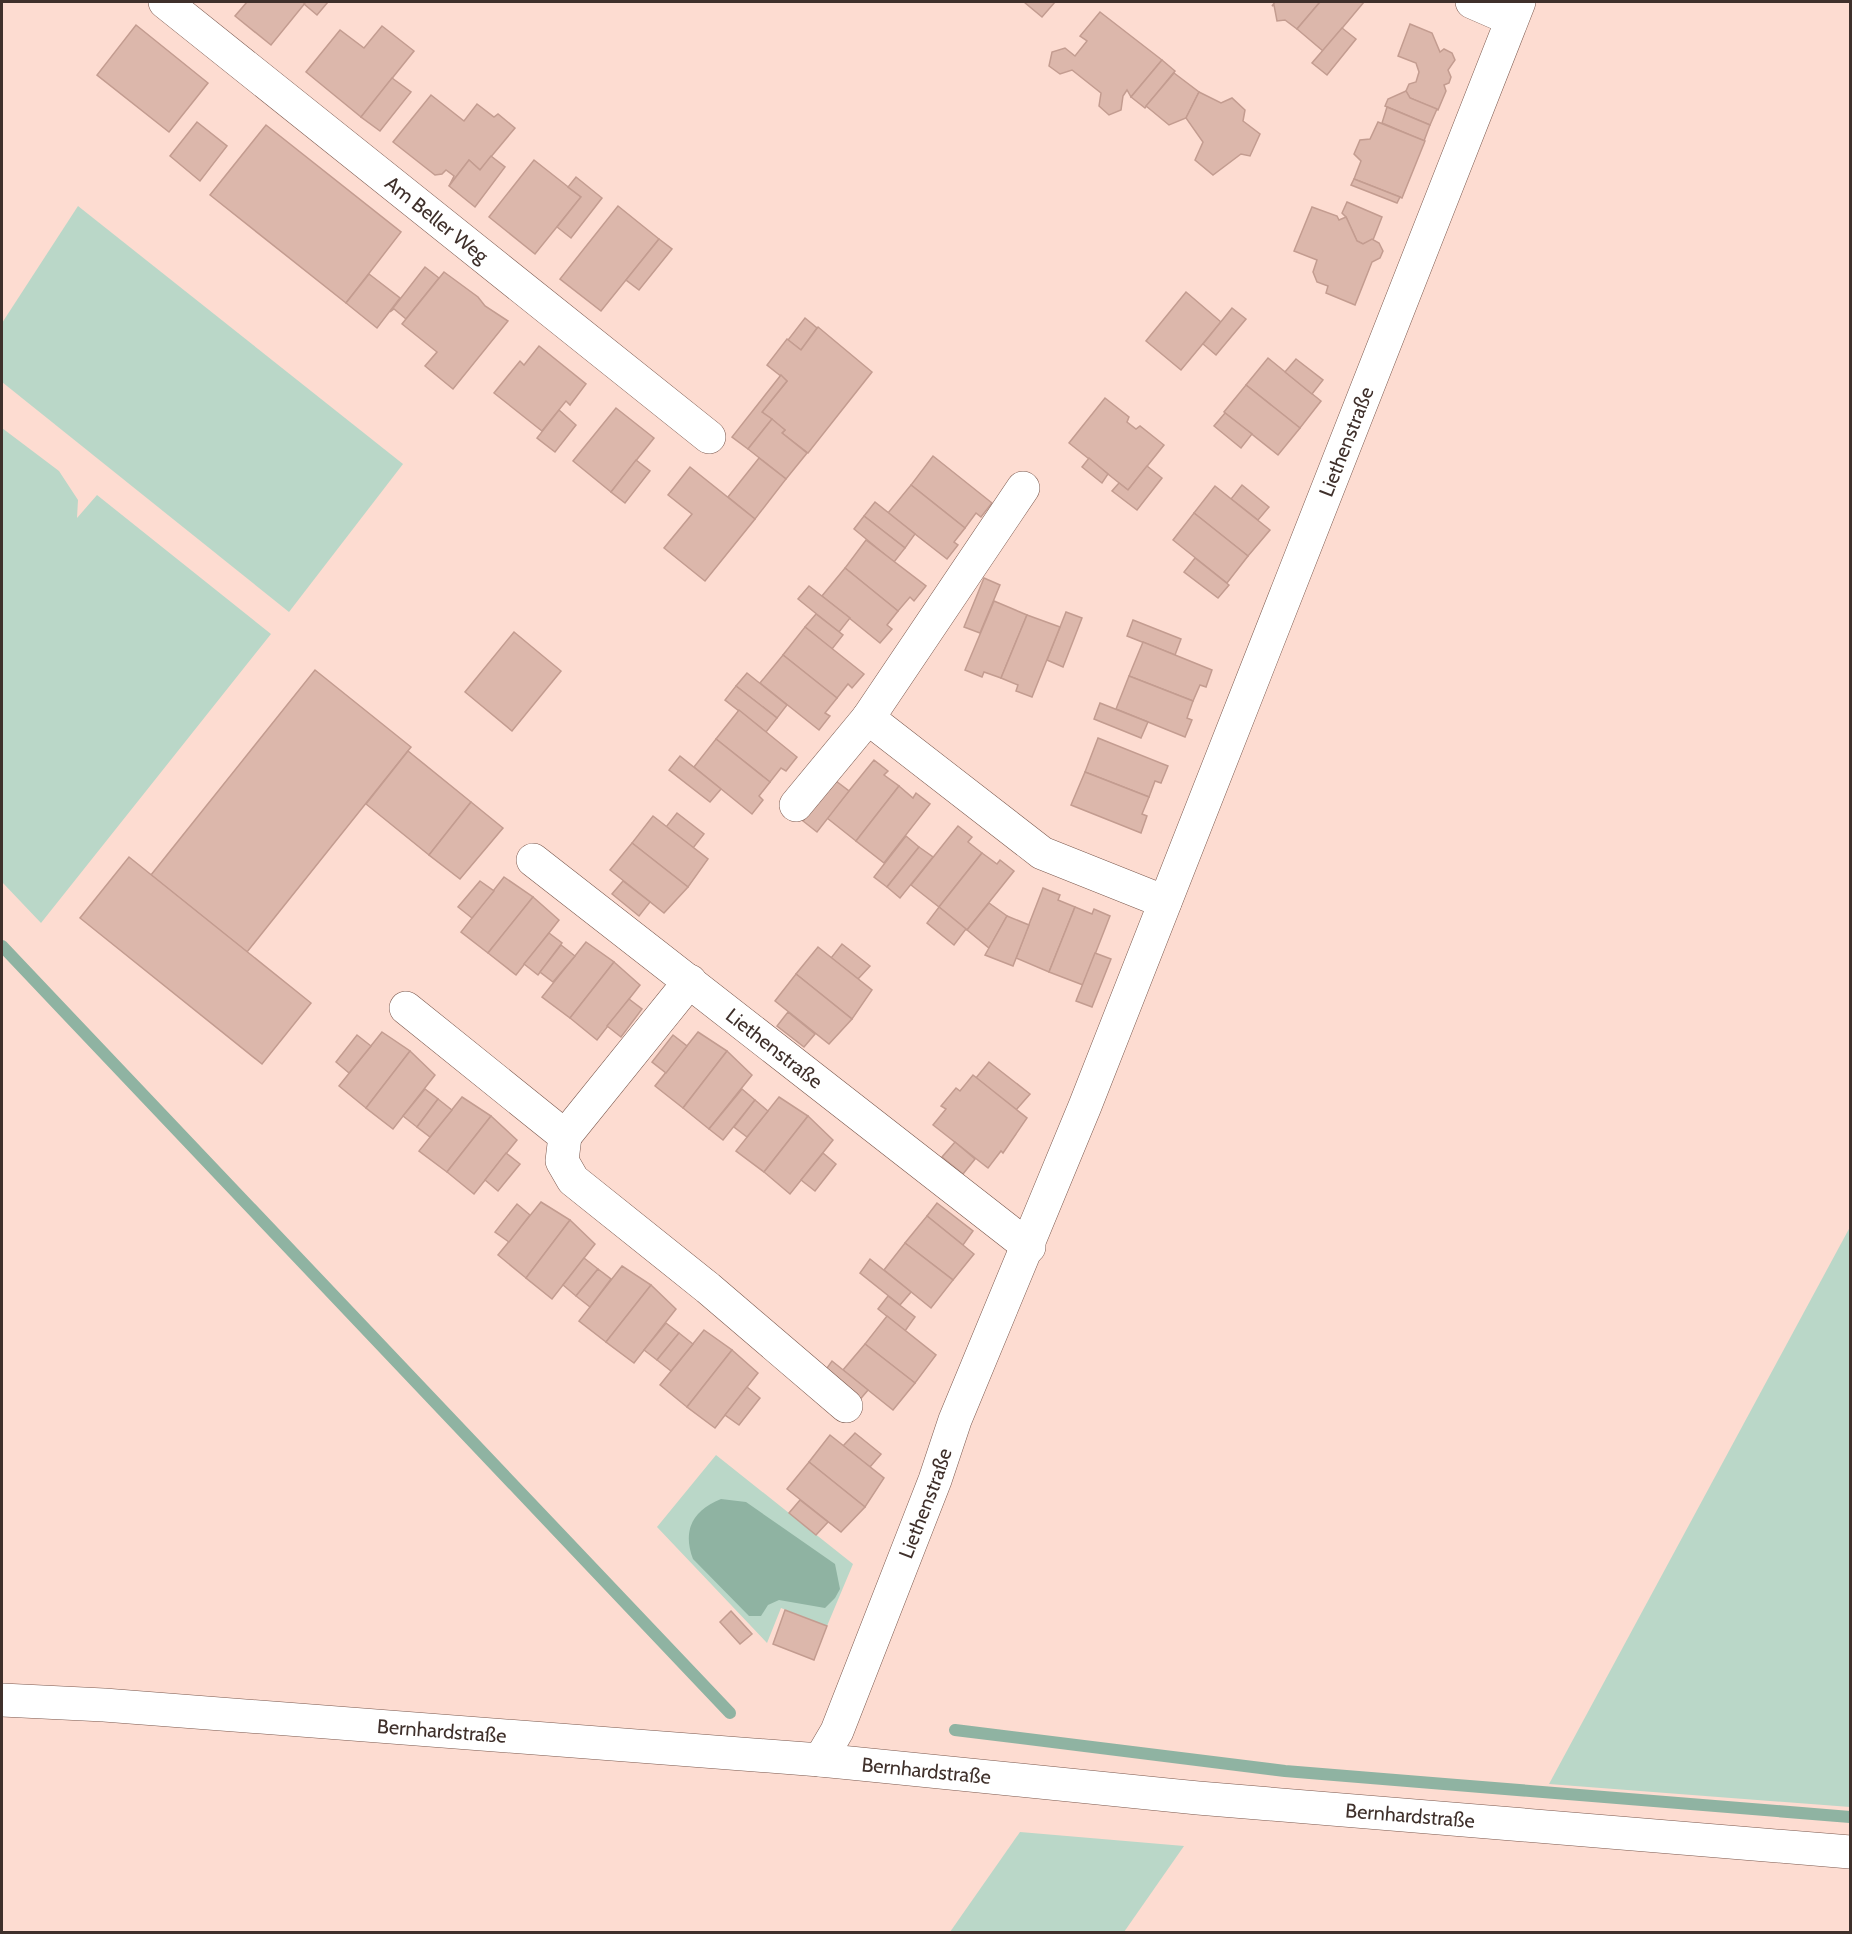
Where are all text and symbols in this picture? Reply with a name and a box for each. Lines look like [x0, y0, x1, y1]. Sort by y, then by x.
street label: Am Beller Weg [380, 171, 494, 268]
street label: Liethenstraße [1314, 383, 1379, 500]
street label: Liethenstraße [721, 1003, 827, 1093]
street label: Liethenstraße [894, 1445, 957, 1562]
street label: Bernhardstraße [376, 1714, 508, 1748]
street label: Bernhardstraße [860, 1752, 992, 1789]
street label: Bernhardstraße [1344, 1798, 1476, 1833]

